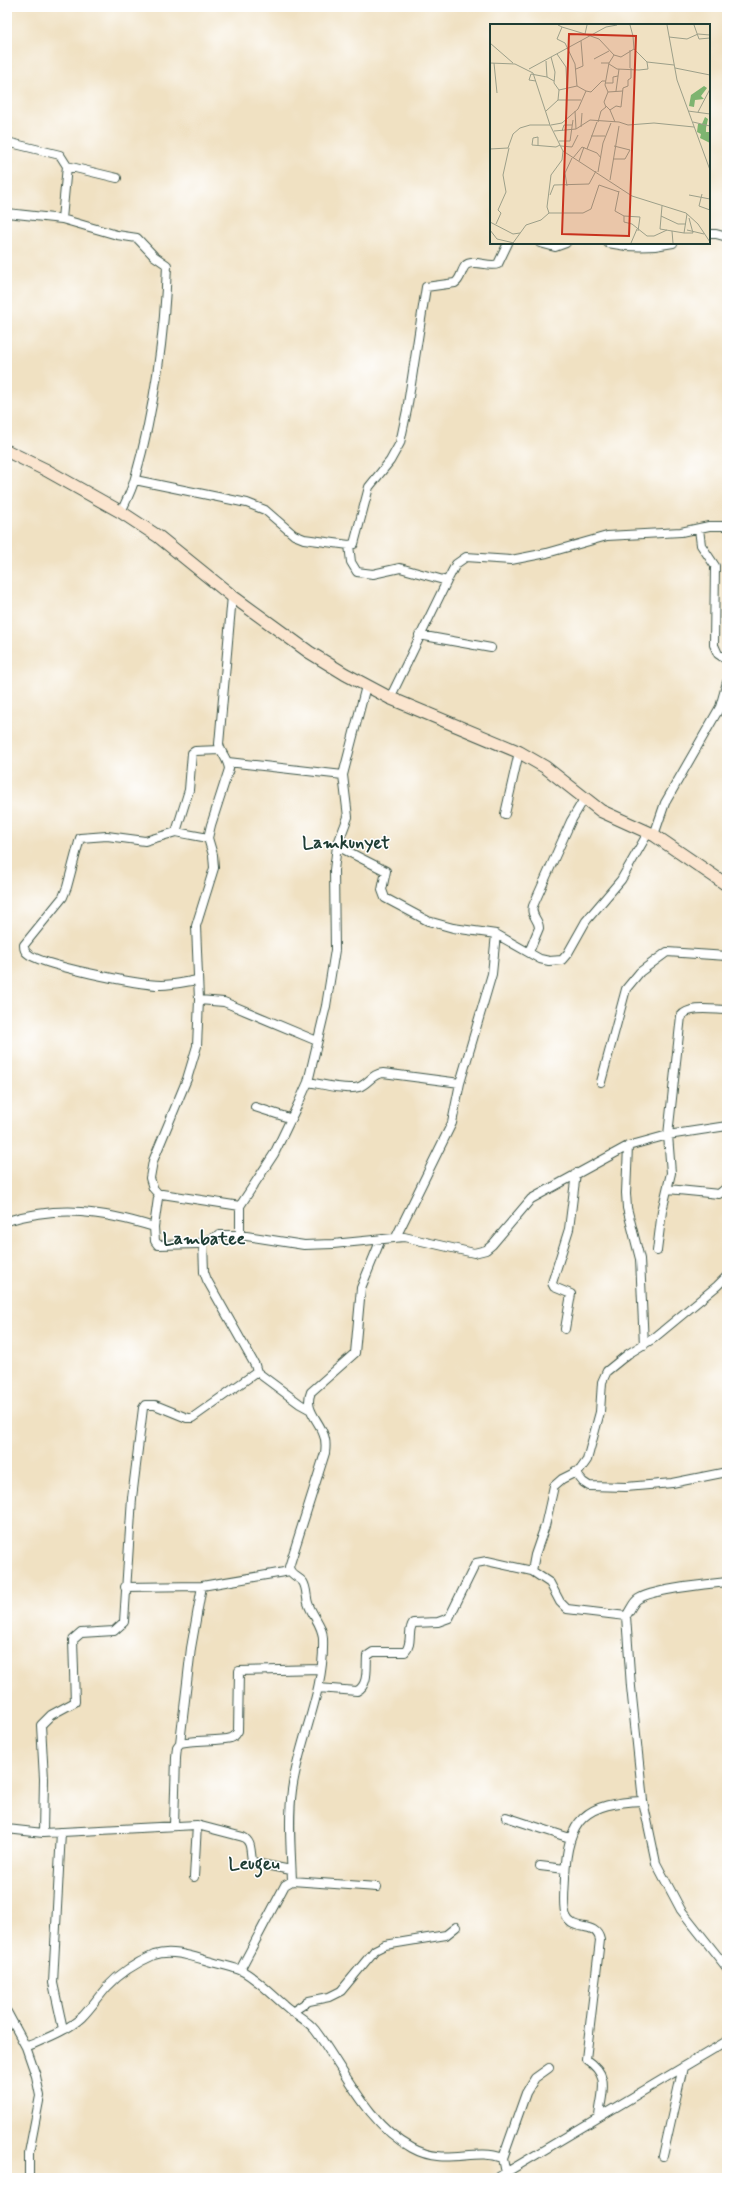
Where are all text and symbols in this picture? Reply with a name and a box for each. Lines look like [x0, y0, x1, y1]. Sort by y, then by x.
inset map [490, 24, 710, 244]
district label: Lamkunyet [302, 831, 390, 855]
district label: Lambatee [163, 1227, 245, 1251]
district label: Leugeu [228, 1852, 280, 1878]

